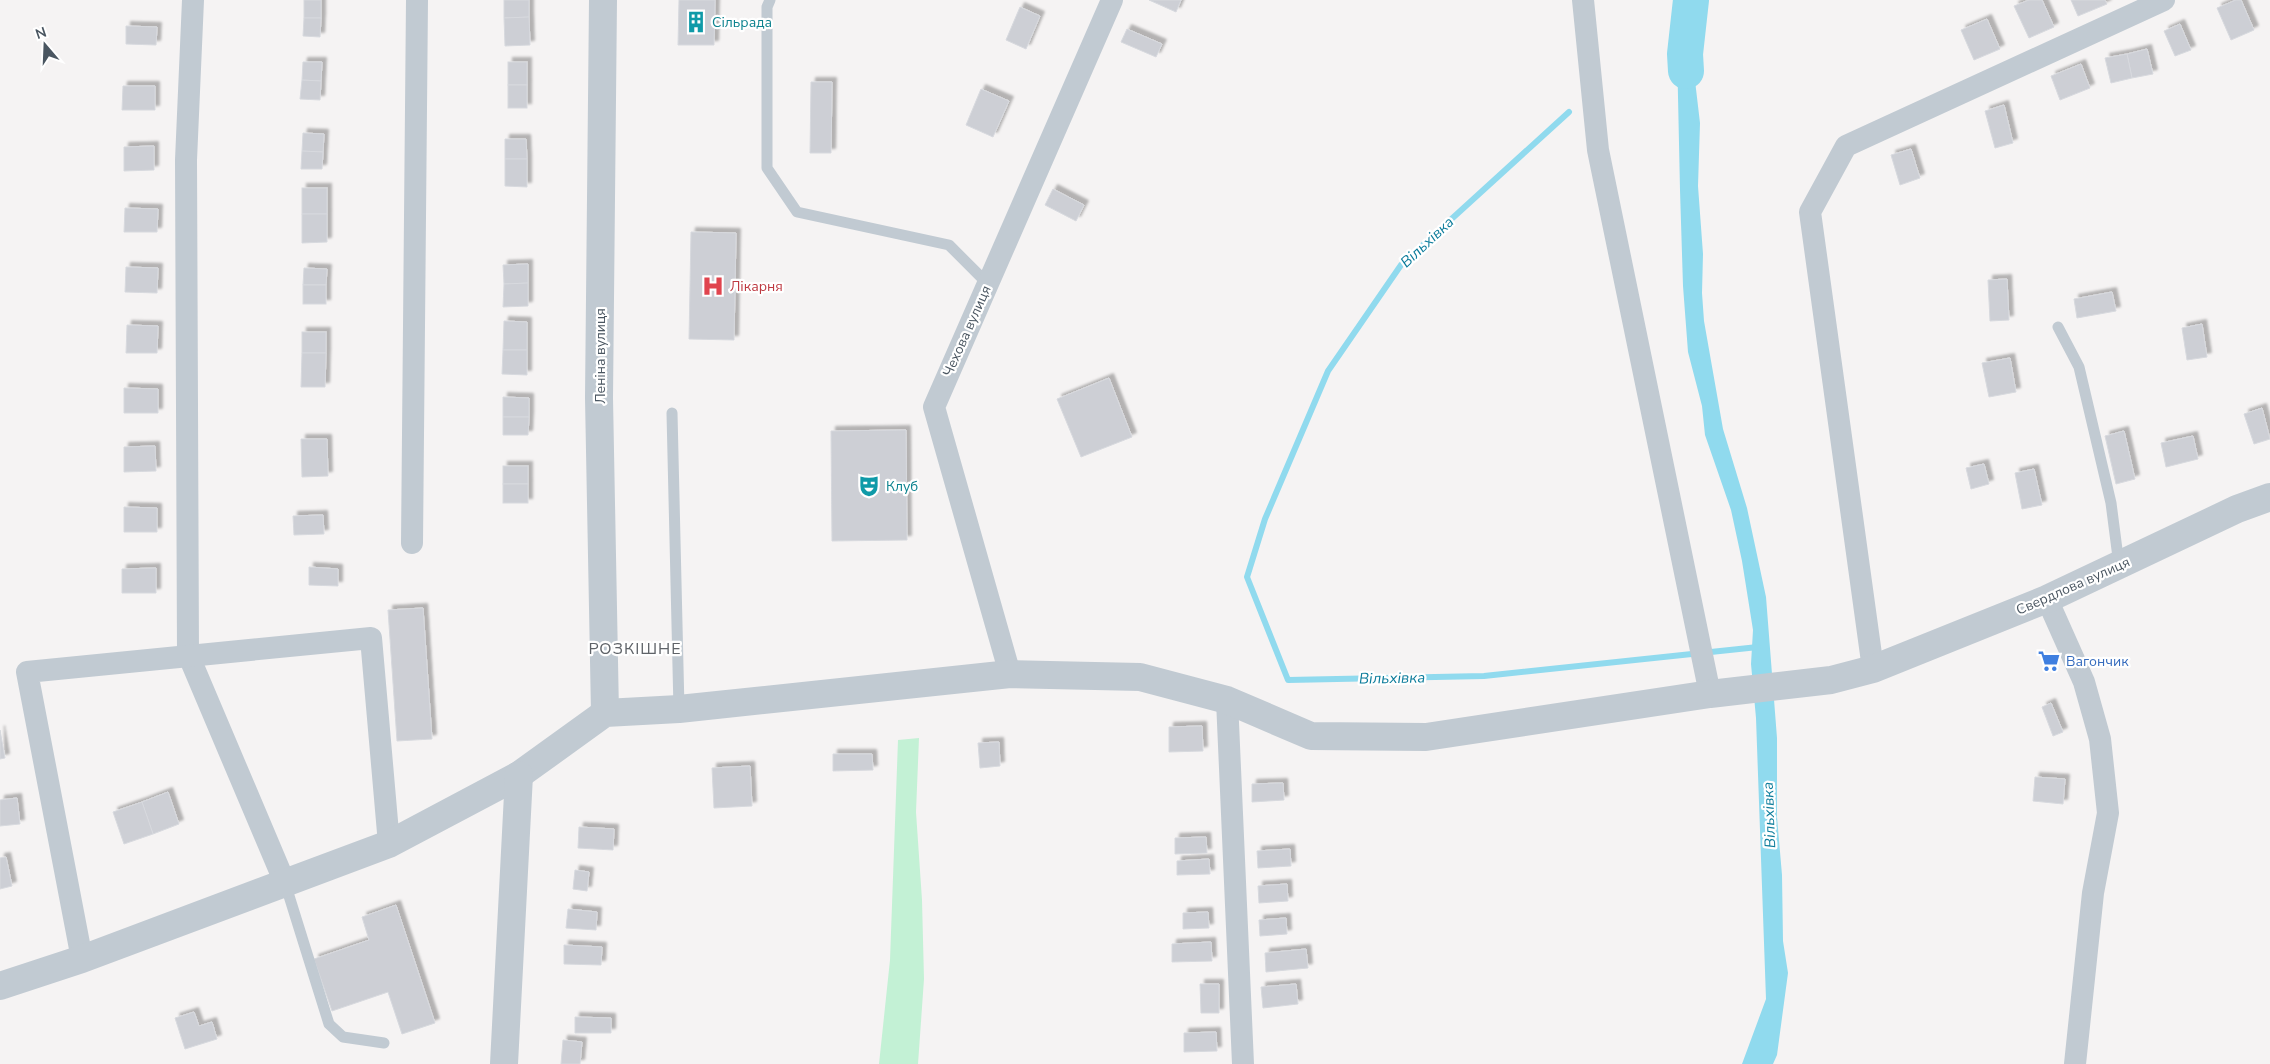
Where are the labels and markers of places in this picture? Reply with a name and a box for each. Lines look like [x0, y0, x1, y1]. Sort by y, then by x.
building icon: Сільрада [683, 9, 709, 35]
place label: Сільрада [712, 13, 772, 32]
hospital icon: Лікарня [700, 273, 726, 299]
place label: Лікарня [730, 277, 783, 296]
theatre icon: Клуб [856, 473, 882, 499]
place label: Клуб [886, 477, 918, 496]
supermarket icon: Вагончик [2036, 648, 2062, 674]
place label: Вагончик [2066, 652, 2129, 671]

